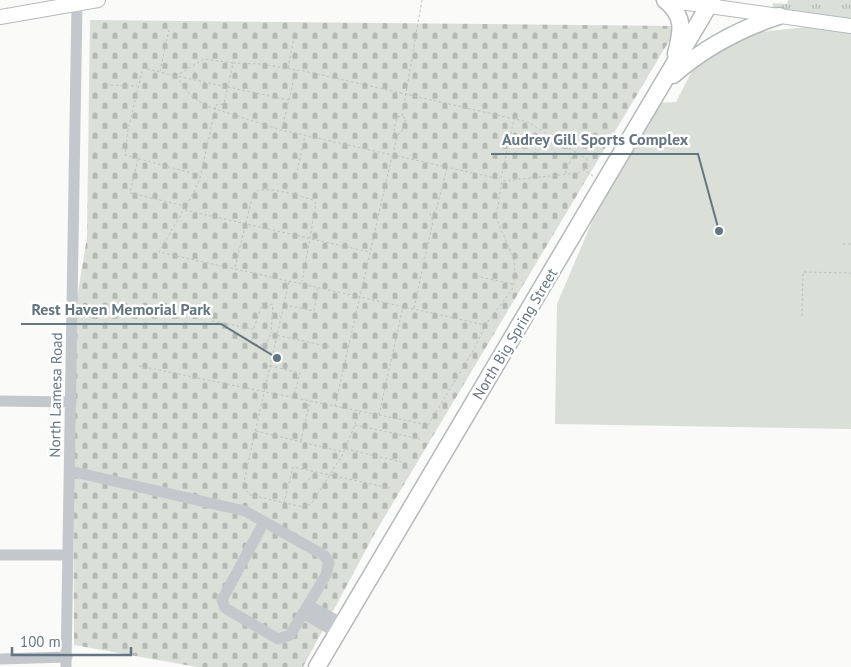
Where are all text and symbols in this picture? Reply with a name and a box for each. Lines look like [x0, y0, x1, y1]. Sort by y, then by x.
callout: Audrey Gill Sports Complex [491, 123, 698, 154]
text: Audrey Gill Sports Complex [502, 129, 689, 149]
street label: North Big Spring Street [468, 265, 561, 403]
callout: Rest Haven Memorial Park [21, 293, 221, 324]
text: Rest Haven Memorial Park [31, 299, 211, 319]
street label: North Lamesa Road [45, 332, 66, 458]
scale bar [12, 624, 131, 656]
text: 100 m [20, 632, 61, 651]

